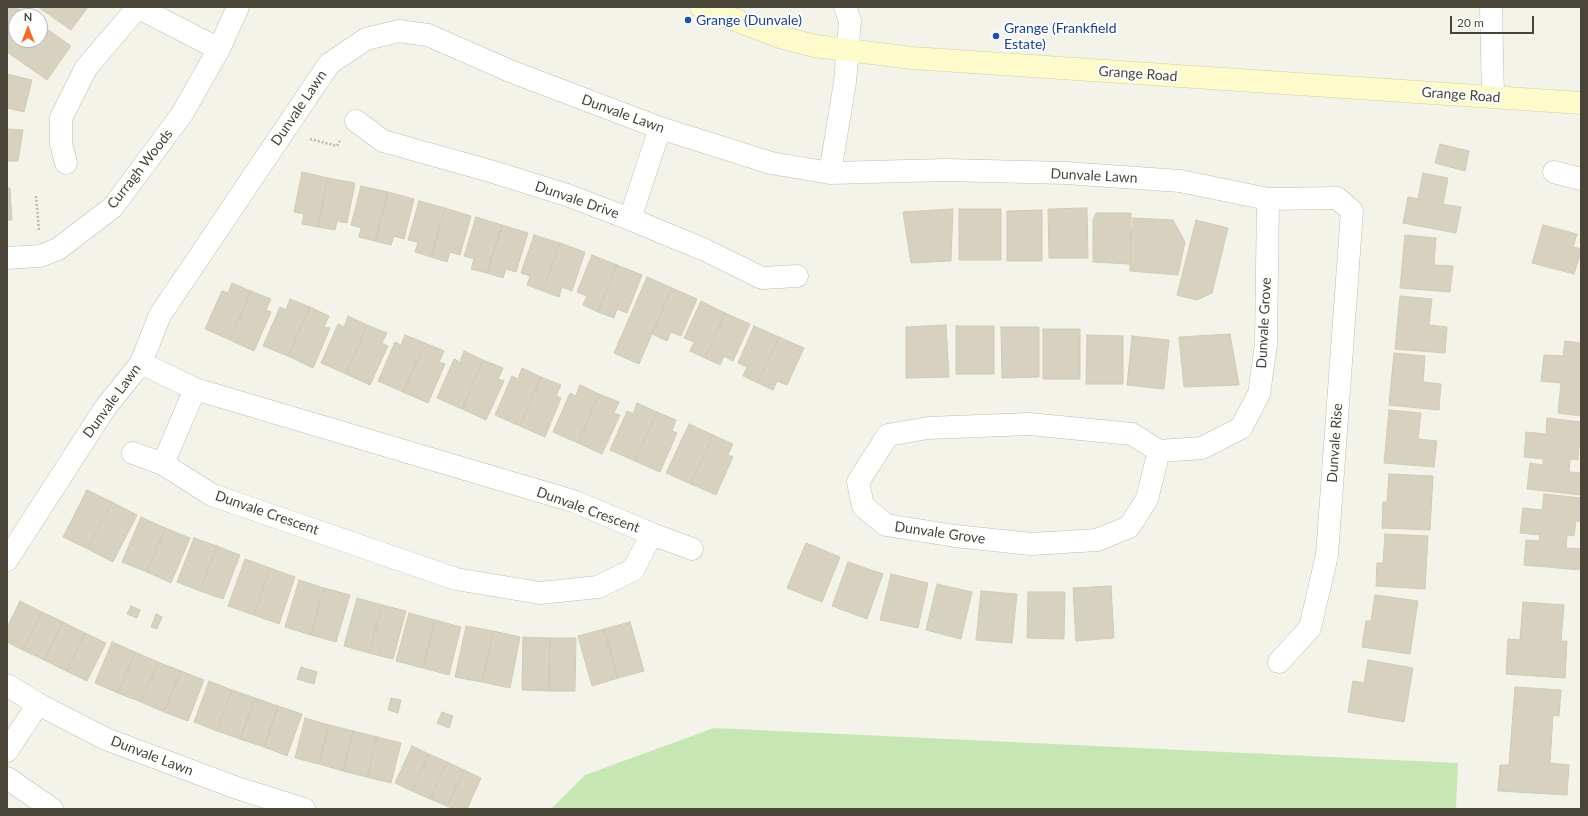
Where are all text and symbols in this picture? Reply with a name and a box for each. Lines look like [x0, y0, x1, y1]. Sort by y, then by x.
north arrow [8, 8, 48, 48]
scale bar [1452, 8, 1536, 34]
text: N [24, 10, 32, 23]
place label: Grange (Dunvale) [696, 12, 802, 28]
marker: Grange (Dunvale) [683, 15, 693, 25]
text: 20 m [1457, 15, 1484, 30]
place label: Grange (Frankfield Estate) [1004, 20, 1116, 52]
marker: Grange (Frankfield Estate) [991, 31, 1001, 41]
street label: Grange Road [1098, 63, 1178, 85]
street label: Dunvale Lawn [268, 67, 330, 149]
street label: Grange Road [1421, 84, 1501, 106]
street label: Dunvale Lawn [579, 91, 667, 137]
street label: Curragh Woods [104, 126, 176, 212]
street label: Dunvale Lawn [1050, 165, 1138, 187]
street label: Dunvale Drive [533, 178, 621, 222]
street label: Dunvale Grove [1253, 277, 1275, 369]
street label: Dunvale Lawn [80, 361, 144, 441]
street label: Dunvale Rise [1324, 403, 1346, 483]
street label: Dunvale Crescent [534, 484, 642, 536]
street label: Dunvale Crescent [213, 487, 321, 539]
street label: Dunvale Grove [894, 518, 986, 548]
street label: Dunvale Lawn [108, 733, 196, 779]

